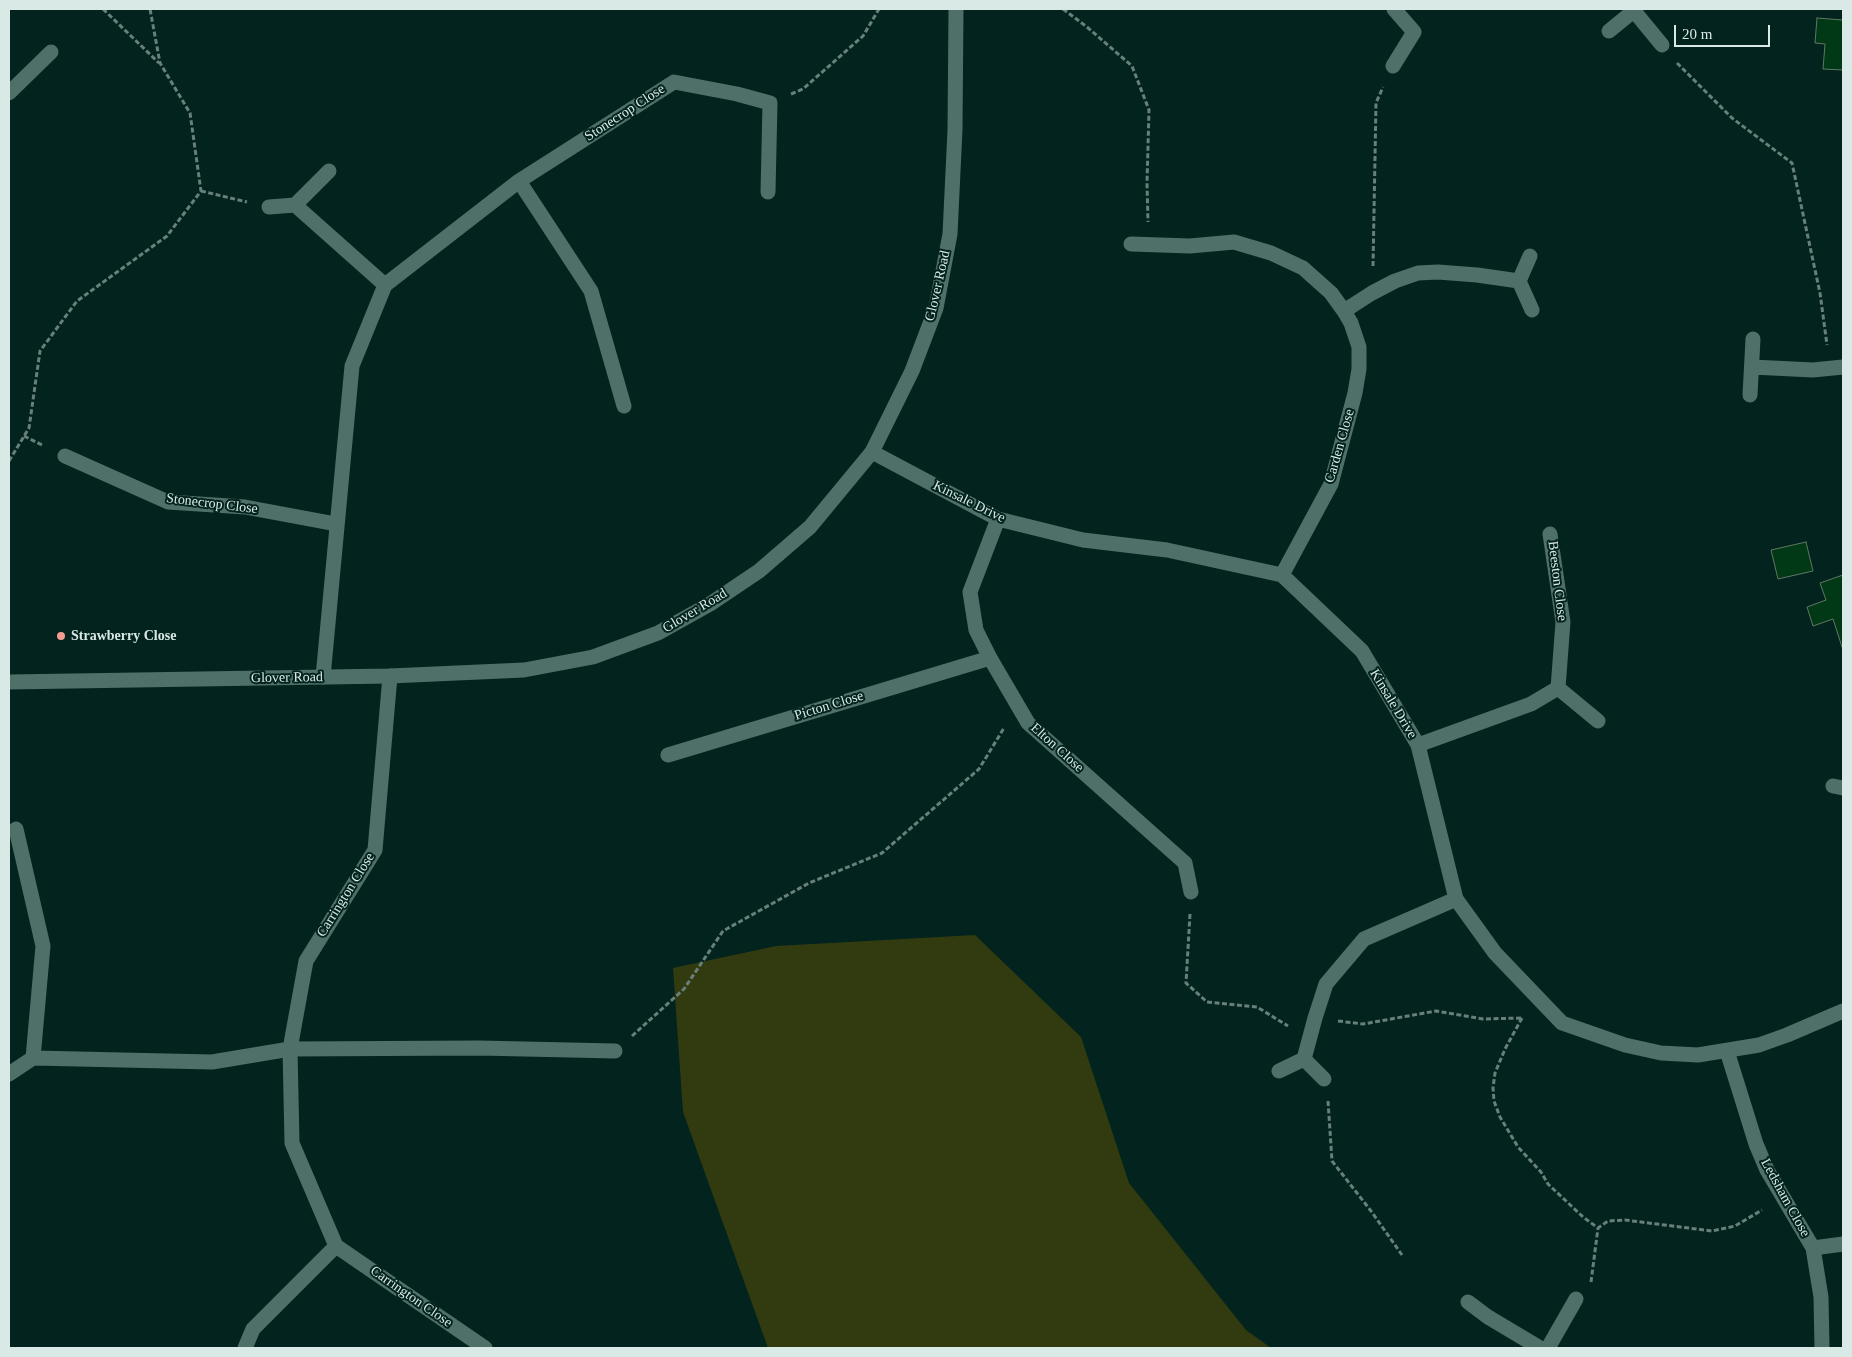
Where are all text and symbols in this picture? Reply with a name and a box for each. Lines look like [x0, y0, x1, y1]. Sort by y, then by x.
scale bar [1677, 15, 1773, 47]
text: 20 m [1682, 26, 1712, 42]
street label: Stonecrop Close [582, 81, 668, 145]
street label: Glover Road [922, 249, 954, 323]
street label: Carden Close [1321, 407, 1359, 485]
street label: Kinsale Drive [930, 477, 1008, 527]
street label: Stonecrop Close [165, 490, 259, 518]
street label: Beeston Close [1544, 540, 1570, 622]
street label: Glover Road [660, 585, 730, 637]
place label: Strawberry Close [71, 628, 176, 644]
marker: Strawberry Close [55, 630, 67, 642]
street label: Kinsale Drive [1366, 666, 1420, 742]
street label: Glover Road [251, 669, 323, 687]
street label: Picton Close [793, 688, 865, 724]
street label: Elton Close [1027, 720, 1087, 776]
street label: Carrington Close [313, 850, 379, 940]
street label: Ledsham Close [1757, 1156, 1813, 1240]
street label: Carrington Close [367, 1263, 455, 1331]

